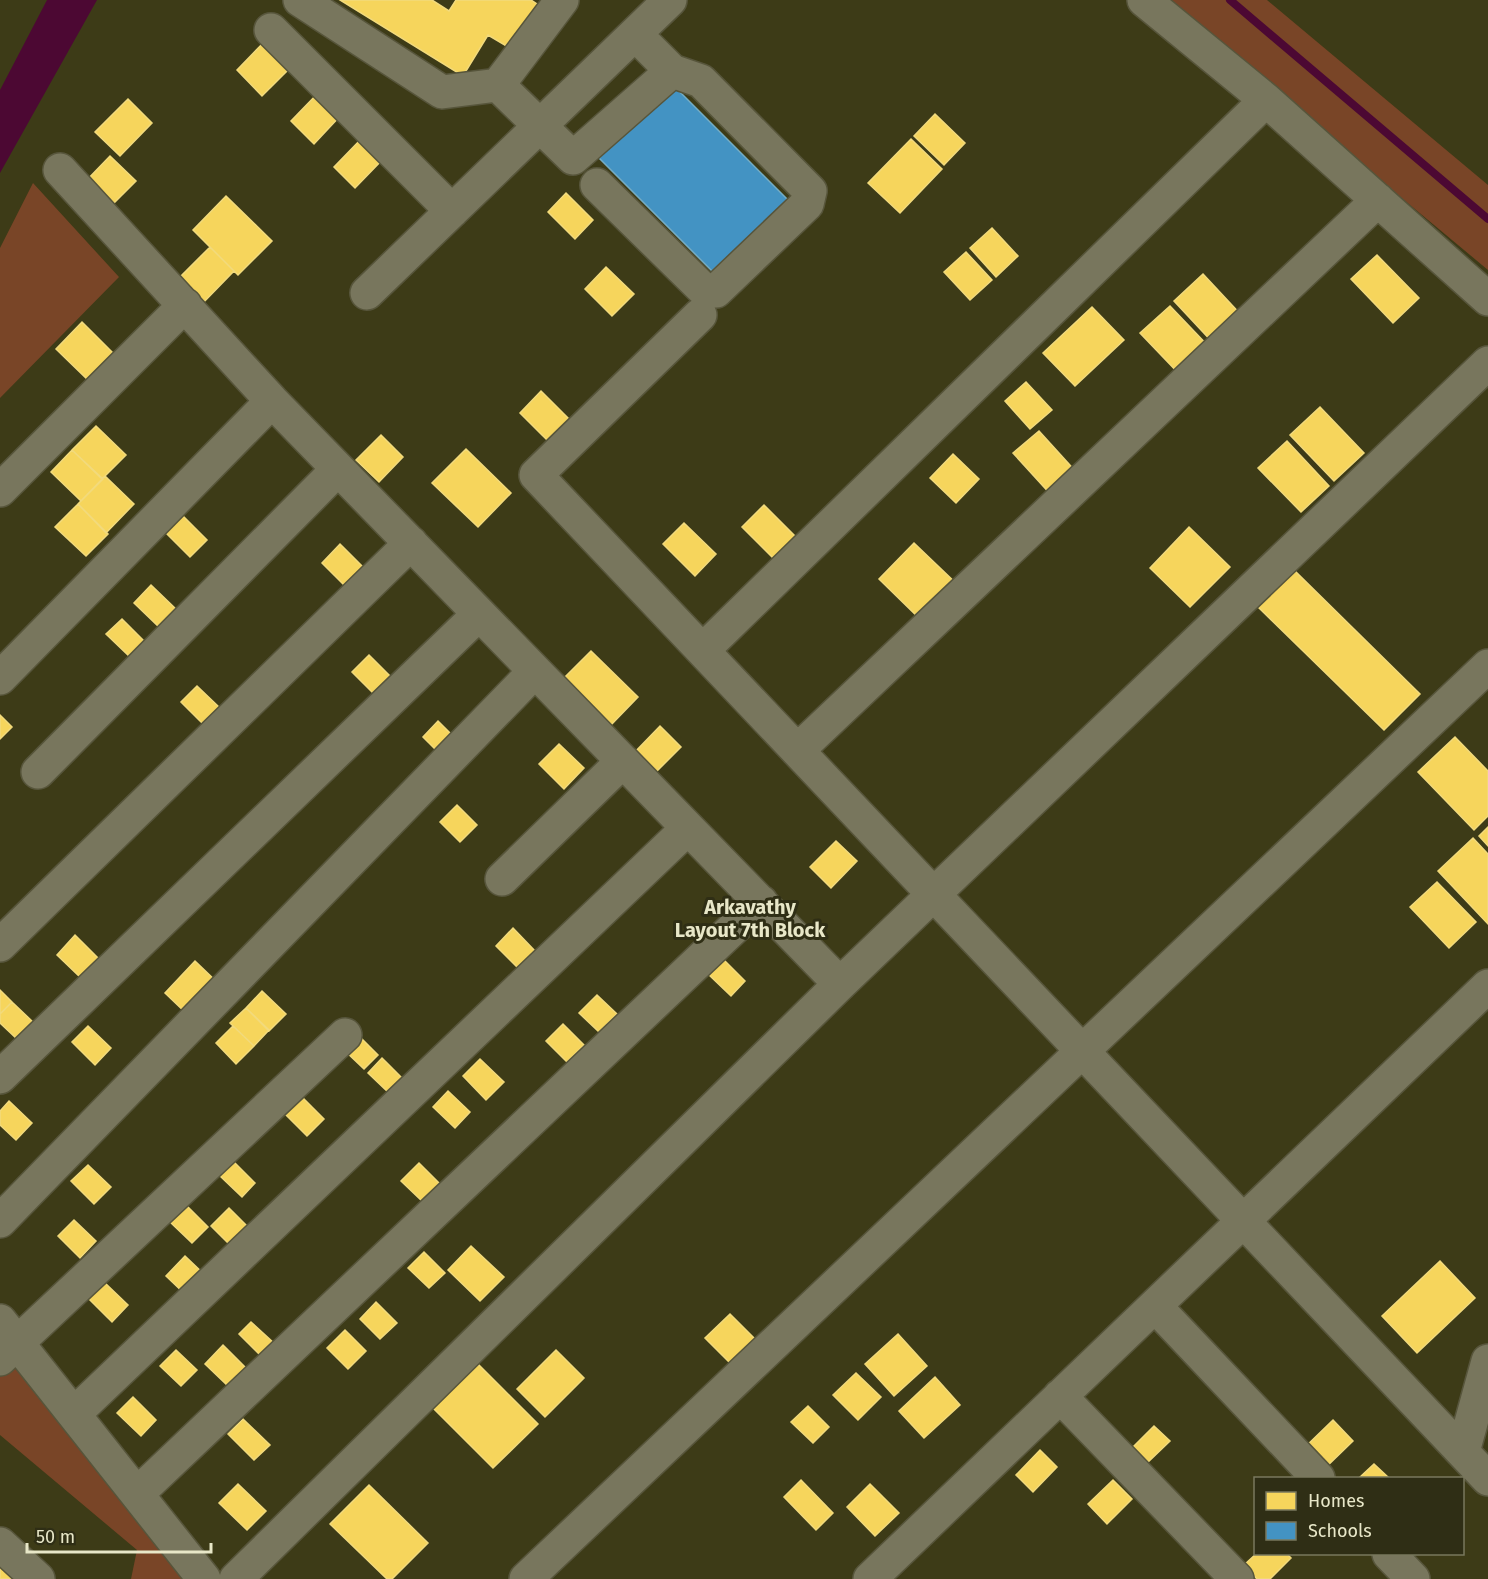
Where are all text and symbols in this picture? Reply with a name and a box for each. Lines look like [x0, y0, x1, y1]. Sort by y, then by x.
district label: Arkavathy Layout 7th Block [675, 895, 826, 942]
legend [1254, 1477, 1464, 1555]
text: Homes [1308, 1490, 1364, 1512]
scale bar [27, 1516, 212, 1554]
text: Schools [1308, 1520, 1372, 1542]
text: 50 m [36, 1526, 75, 1548]

